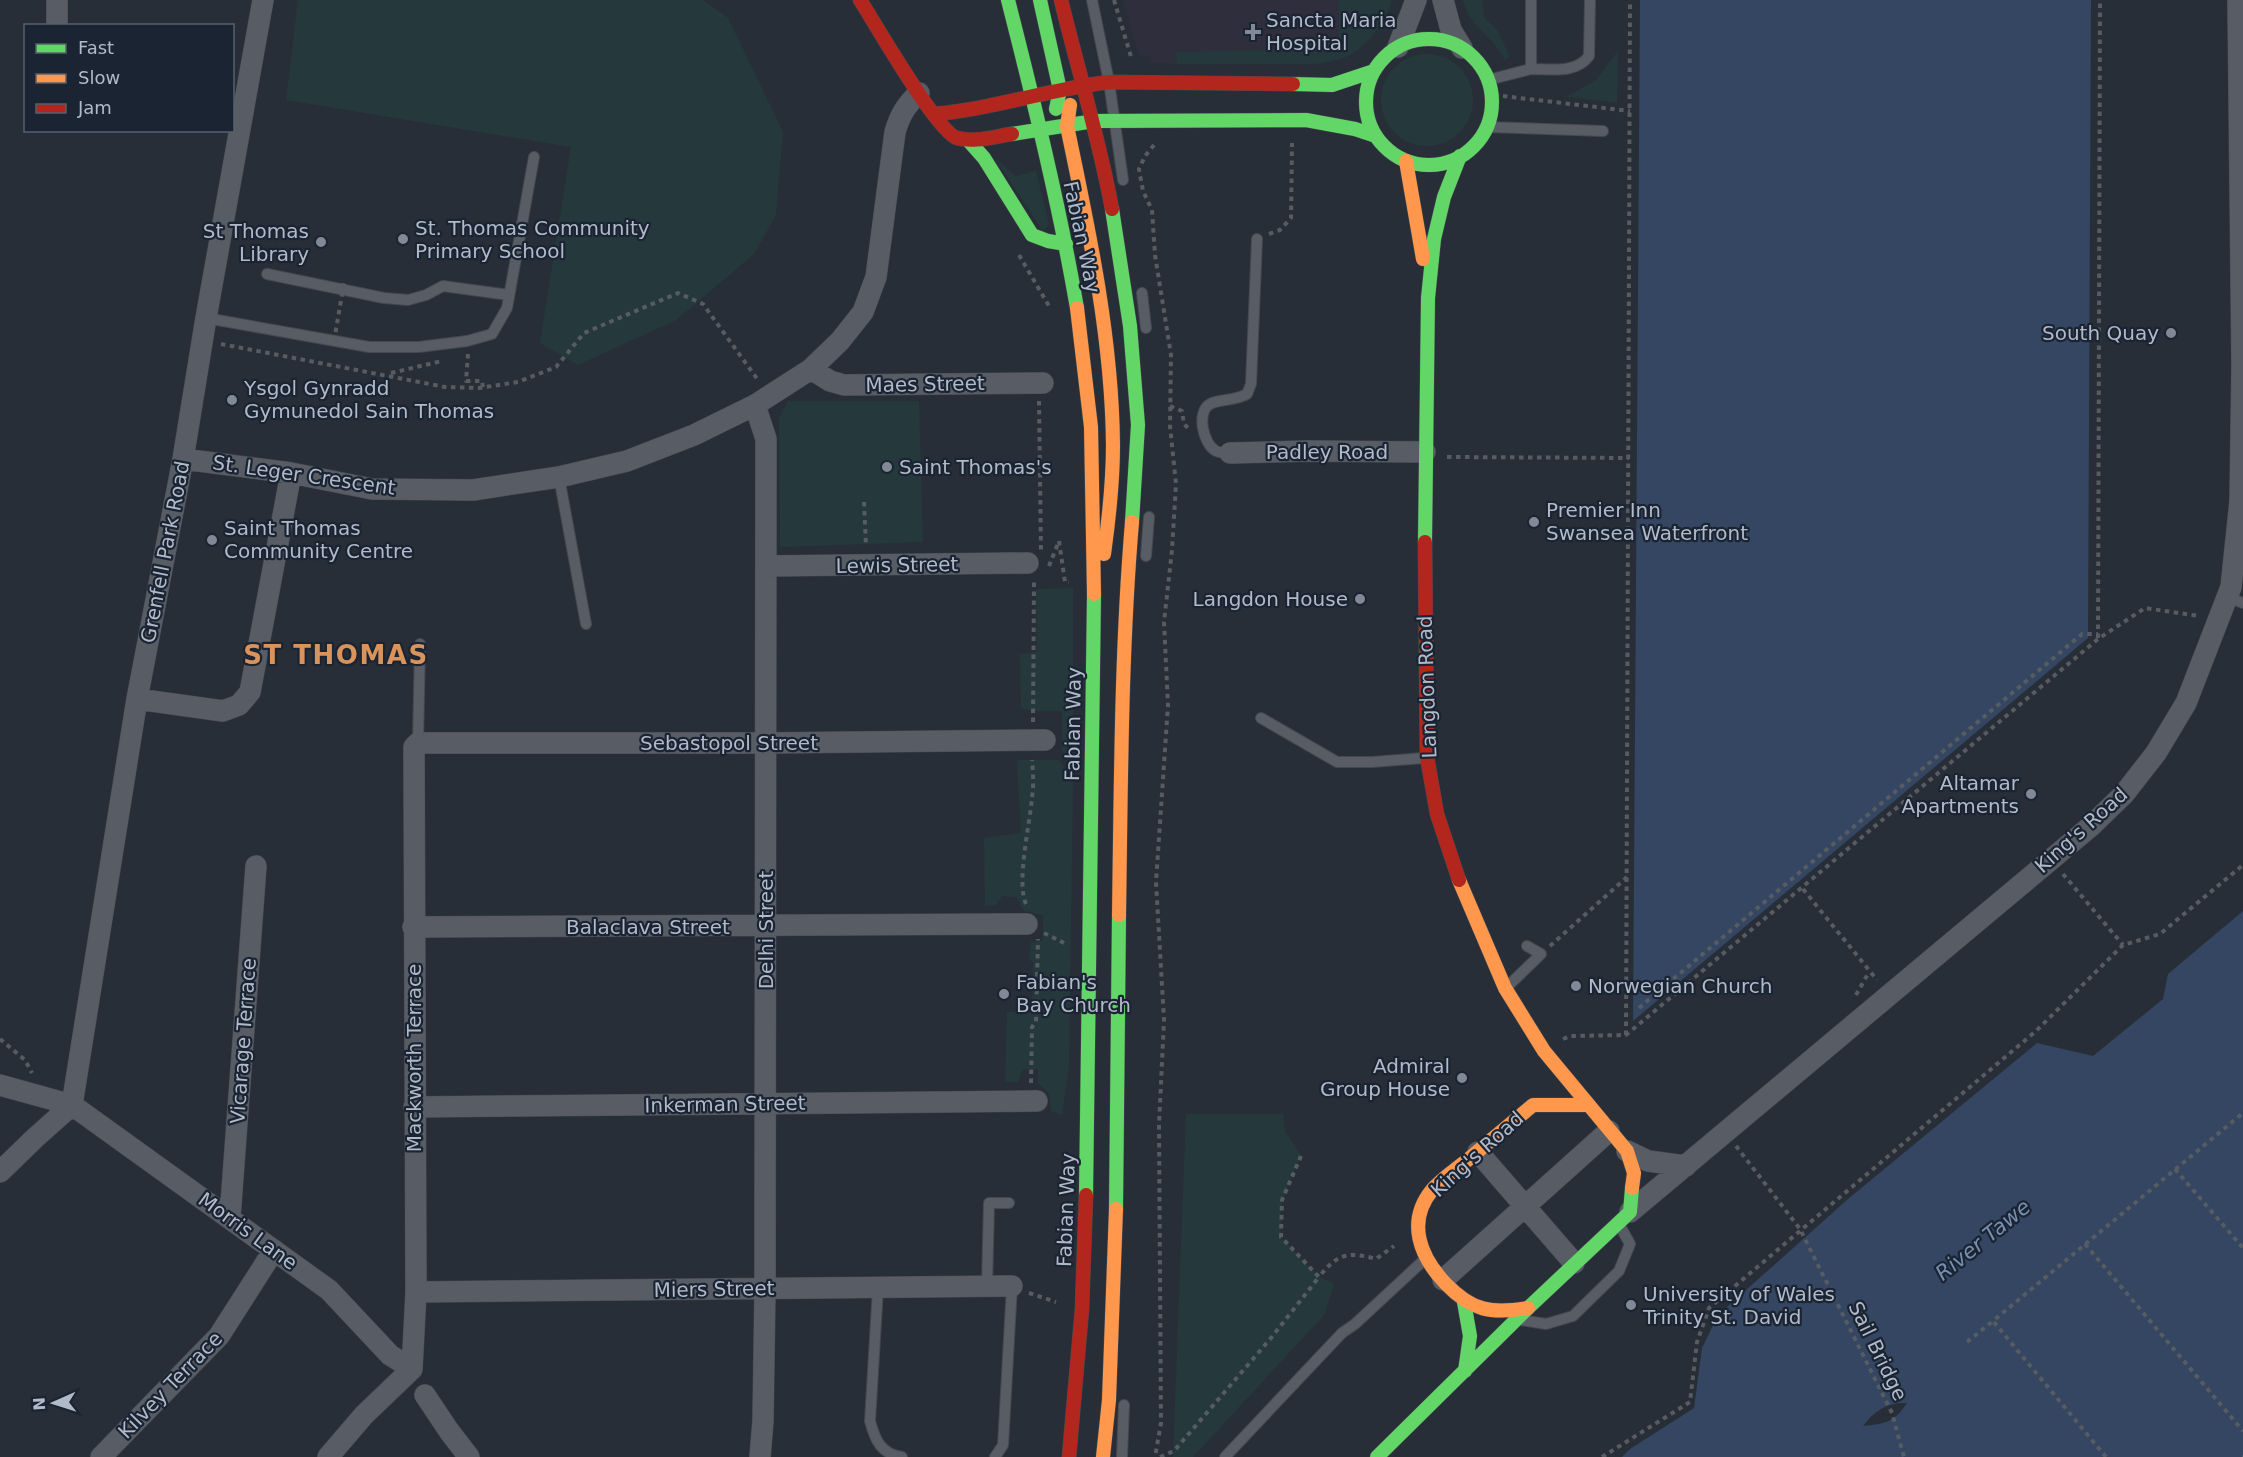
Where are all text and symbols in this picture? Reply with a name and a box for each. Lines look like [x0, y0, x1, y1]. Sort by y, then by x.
place label: Sancta Maria Hospital [1266, 8, 1397, 55]
marker: Sancta Maria Hospital [1244, 23, 1262, 41]
legend [24, 24, 234, 132]
text: Fast [78, 37, 114, 58]
text: Slow [78, 67, 120, 88]
text: Jam [77, 97, 112, 118]
street label: Fabian Way [1058, 179, 1106, 295]
place label: St. Thomas Community Primary School [415, 216, 650, 263]
place label: St Thomas Library [203, 219, 309, 266]
marker: St. Thomas Community Primary School [396, 232, 410, 246]
marker: St Thomas Library [314, 235, 328, 249]
place label: South Quay [2042, 321, 2159, 345]
marker: South Quay [2164, 326, 2178, 340]
street label: Maes Street [865, 371, 985, 397]
place label: Ysgol Gynradd Gymunedol Sain Thomas [243, 376, 494, 423]
marker: Ysgol Gynradd Gymunedol Sain Thomas [225, 393, 239, 407]
street label: Padley Road [1266, 440, 1388, 464]
street label: St. Leger Crescent [211, 450, 397, 500]
place label: Saint Thomas's [899, 455, 1052, 479]
street label: Grenfell Park Road [136, 459, 194, 645]
marker: Saint Thomas's [880, 460, 894, 474]
place label: Premier Inn Swansea Waterfront [1546, 498, 1748, 545]
marker: Premier Inn Swansea Waterfront [1527, 515, 1541, 529]
place label: Saint Thomas Community Centre [224, 516, 413, 563]
marker: Saint Thomas Community Centre [205, 533, 219, 547]
street label: Lewis Street [836, 552, 959, 578]
place label: Langdon House [1193, 587, 1348, 611]
marker: Langdon House [1353, 592, 1367, 606]
street label: Langdon Road [1413, 615, 1441, 759]
district label: ST THOMAS [243, 640, 429, 670]
street label: Fabian Way [1060, 667, 1086, 781]
street label: Sebastopol Street [640, 731, 818, 755]
place label: Altamar Apartments [1902, 771, 2020, 818]
street label: King's Road [2030, 782, 2132, 878]
marker: Altamar Apartments [2024, 787, 2038, 801]
street label: Delhi Street [754, 871, 778, 989]
street label: Balaclava Street [566, 915, 730, 939]
street label: Vicarage Terrace [225, 957, 261, 1125]
street label: Mackworth Terrace [402, 964, 426, 1152]
place label: Fabian's Bay Church [1016, 970, 1131, 1017]
place label: Norwegian Church [1588, 974, 1772, 998]
marker: Norwegian Church [1569, 979, 1583, 993]
marker: Fabian's Bay Church [997, 987, 1011, 1001]
place label: Admiral Group House [1320, 1054, 1450, 1101]
marker: Admiral Group House [1455, 1071, 1469, 1085]
street label: Inkerman Street [644, 1091, 806, 1117]
street label: King's Road [1426, 1106, 1528, 1202]
street label: Fabian Way [1052, 1152, 1080, 1267]
street label: Morris Lane [194, 1187, 302, 1275]
water label: River Tawe [1931, 1195, 2035, 1285]
street label: Miers Street [653, 1276, 775, 1302]
place label: University of Wales Trinity St. David [1642, 1282, 1835, 1329]
street label: Sail Bridge [1844, 1297, 1912, 1405]
marker: University of Wales Trinity St. David [1624, 1298, 1638, 1312]
street label: Kilvey Terrace [113, 1327, 227, 1443]
north arrow [24, 1373, 84, 1433]
text: N [30, 1397, 49, 1411]

